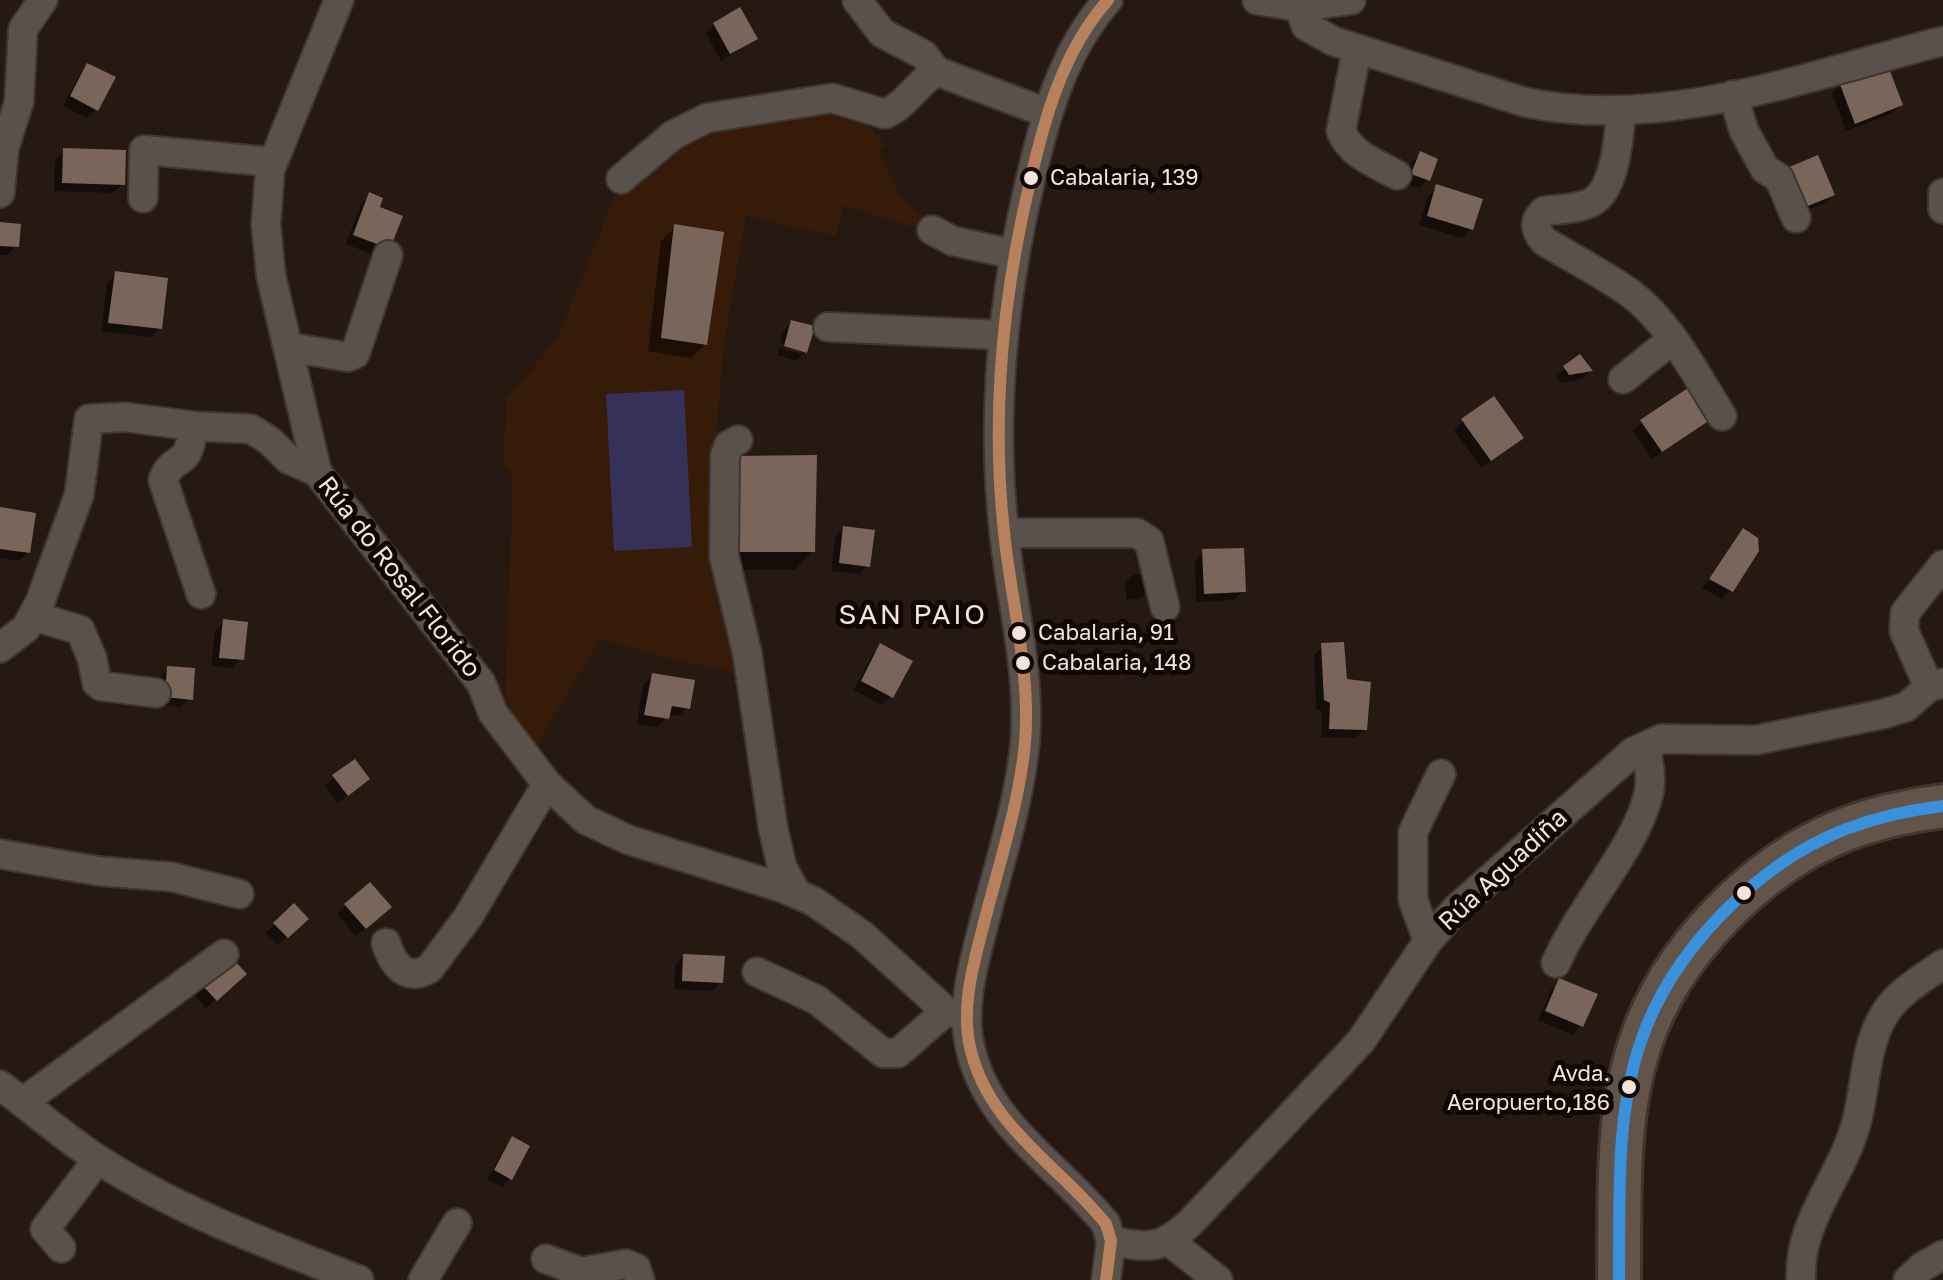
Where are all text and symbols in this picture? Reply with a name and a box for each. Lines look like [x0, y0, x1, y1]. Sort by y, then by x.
place label: Cabalaria, 139 [1050, 165, 1199, 191]
marker: Cabalaria, 139 [1021, 168, 1041, 188]
street label: Rúa do Rosal Florido [311, 471, 487, 683]
district label: SAN PAIO [838, 598, 988, 632]
place label: Cabalaria, 91 [1038, 620, 1174, 646]
marker: Cabalaria, 91 [1009, 623, 1029, 643]
place label: Cabalaria, 148 [1042, 650, 1191, 676]
marker: Cabalaria, 148 [1013, 653, 1033, 673]
street label: Rúa Aguadiña [1433, 803, 1573, 937]
unlabelled marker [1734, 883, 1754, 903]
place label: Avda. Aeropuerto,186 [1447, 1061, 1610, 1112]
marker: Avda. Aeropuerto,186 [1619, 1077, 1639, 1097]

